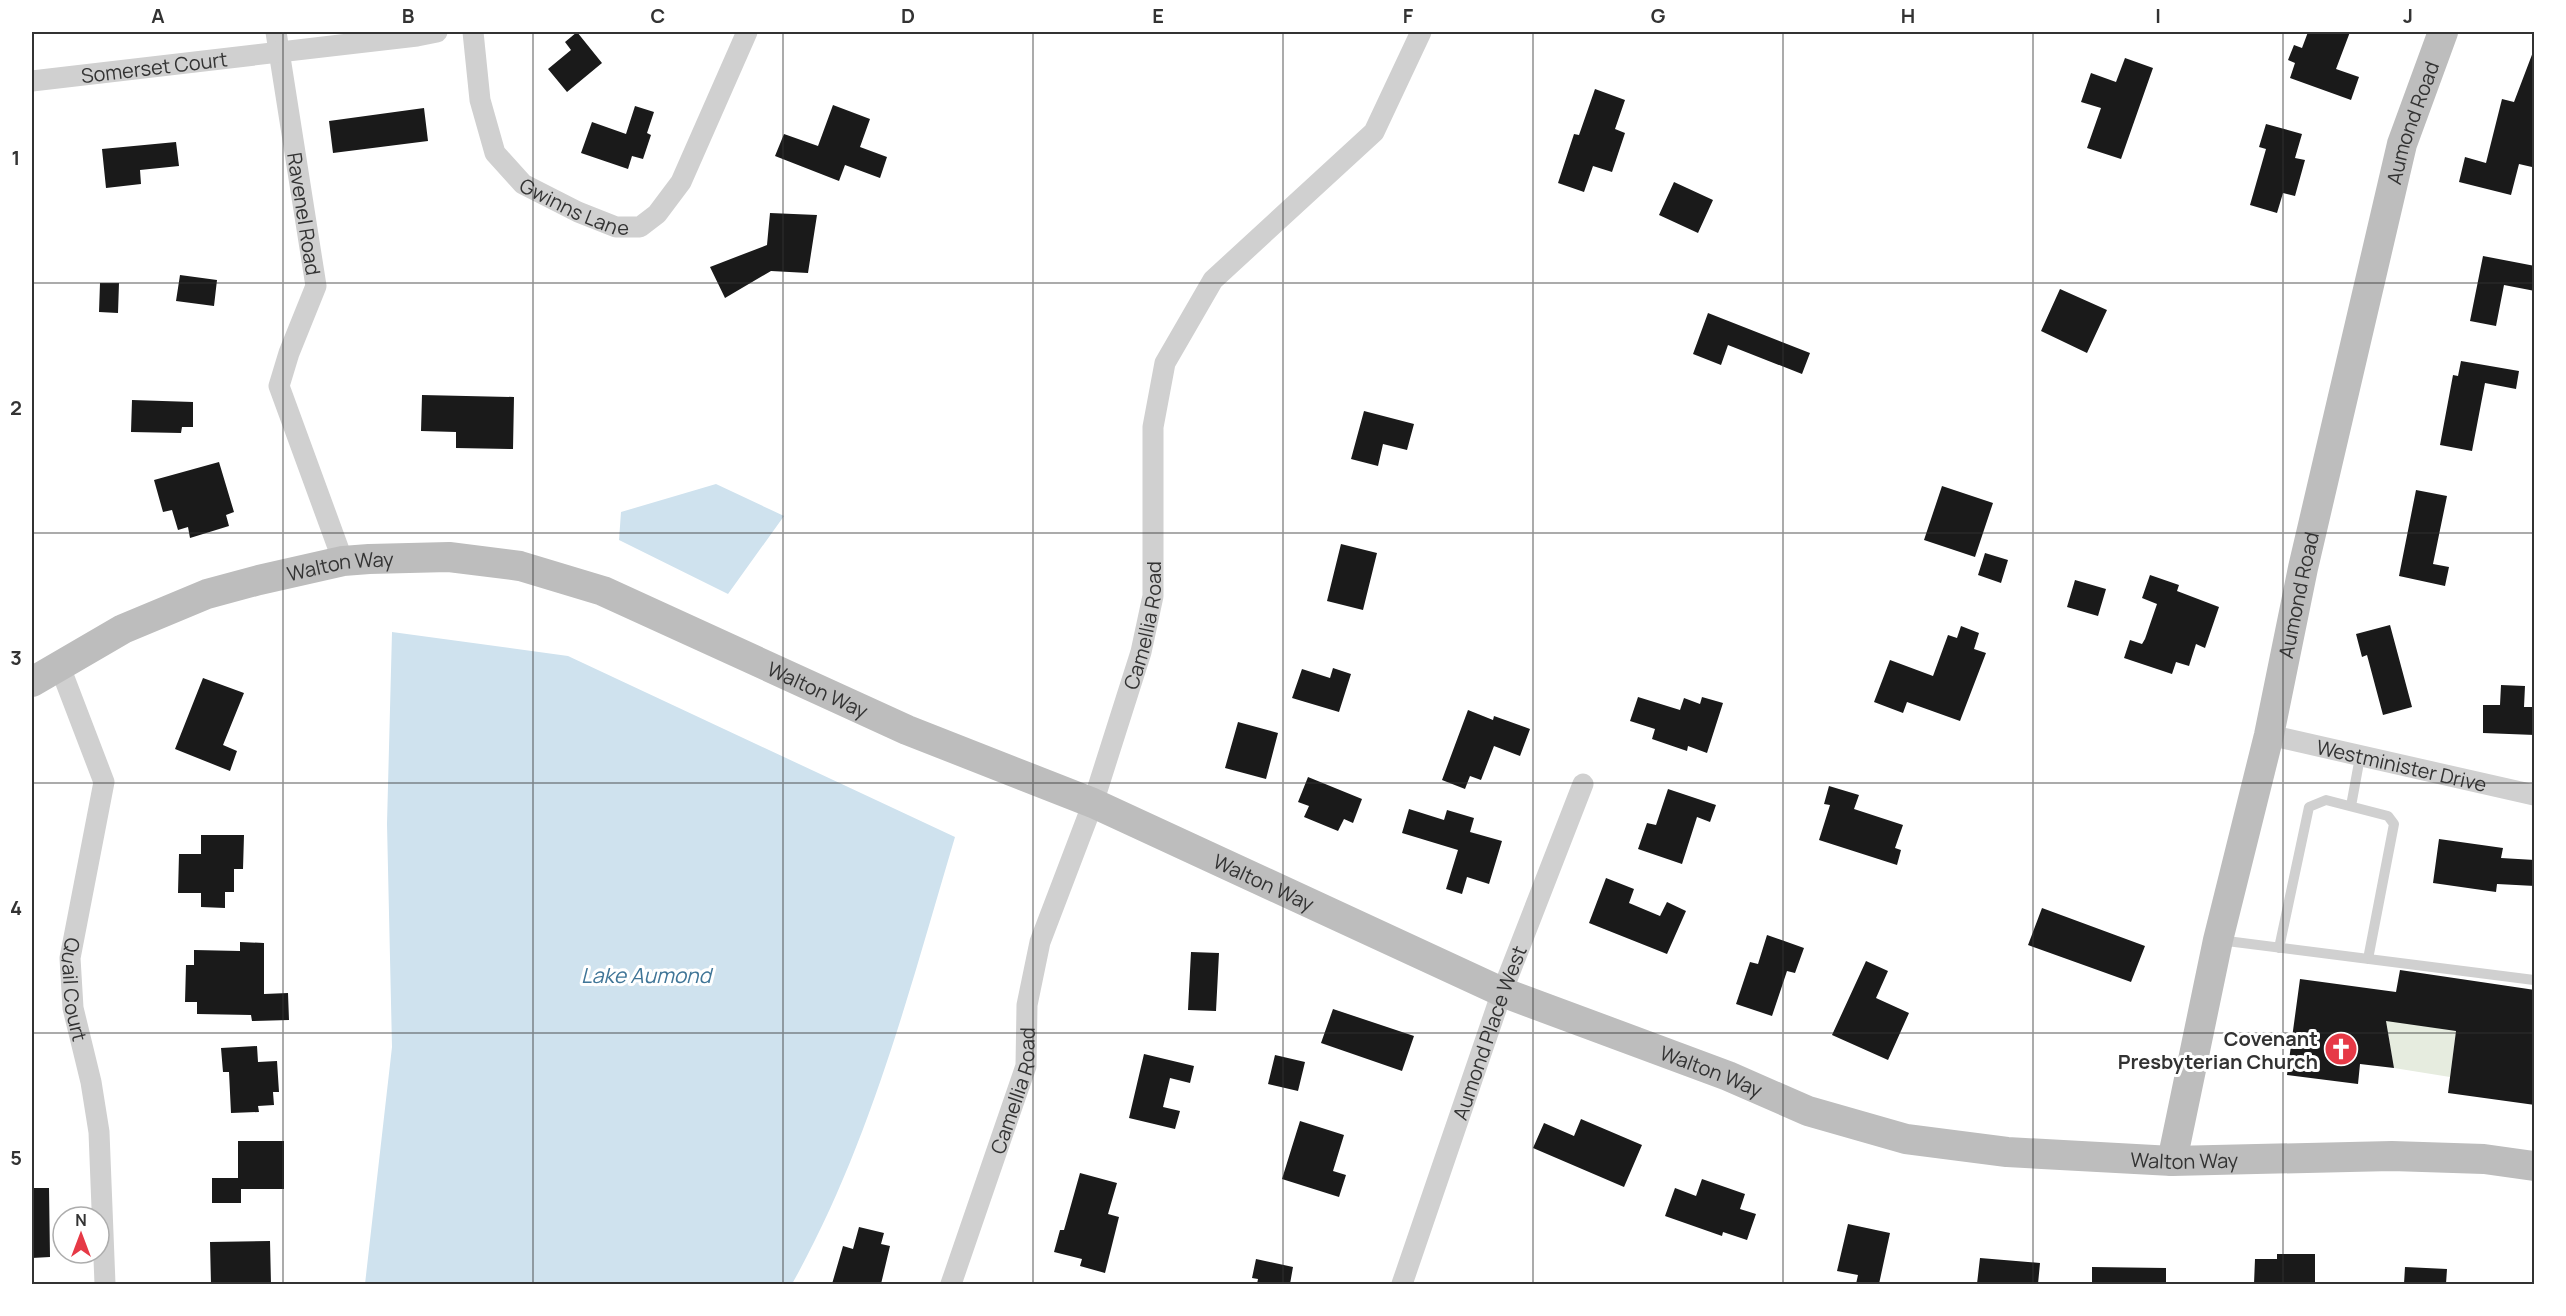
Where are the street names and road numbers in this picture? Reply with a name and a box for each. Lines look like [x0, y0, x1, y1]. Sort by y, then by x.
street label: Somerset Court [80, 45, 229, 89]
street label: Aumond Road [2380, 57, 2445, 187]
street label: Ravenel Road [282, 150, 328, 277]
street label: Gwinns Lane [515, 171, 629, 241]
street label: Aumond Road [2271, 529, 2325, 660]
street label: Walton Way [284, 545, 394, 587]
street label: Camellia Road [1117, 561, 1167, 693]
street label: Walton Way [763, 655, 873, 724]
street label: Westminister Drive [2314, 733, 2489, 797]
street label: Walton Way [1209, 847, 1319, 917]
street label: Quail Court [56, 935, 94, 1044]
street label: Aumond Place West [1446, 942, 1532, 1123]
street label: Camellia Road [983, 1027, 1040, 1157]
street label: Walton Way [1656, 1039, 1767, 1103]
street label: Walton Way [2130, 1145, 2239, 1175]

